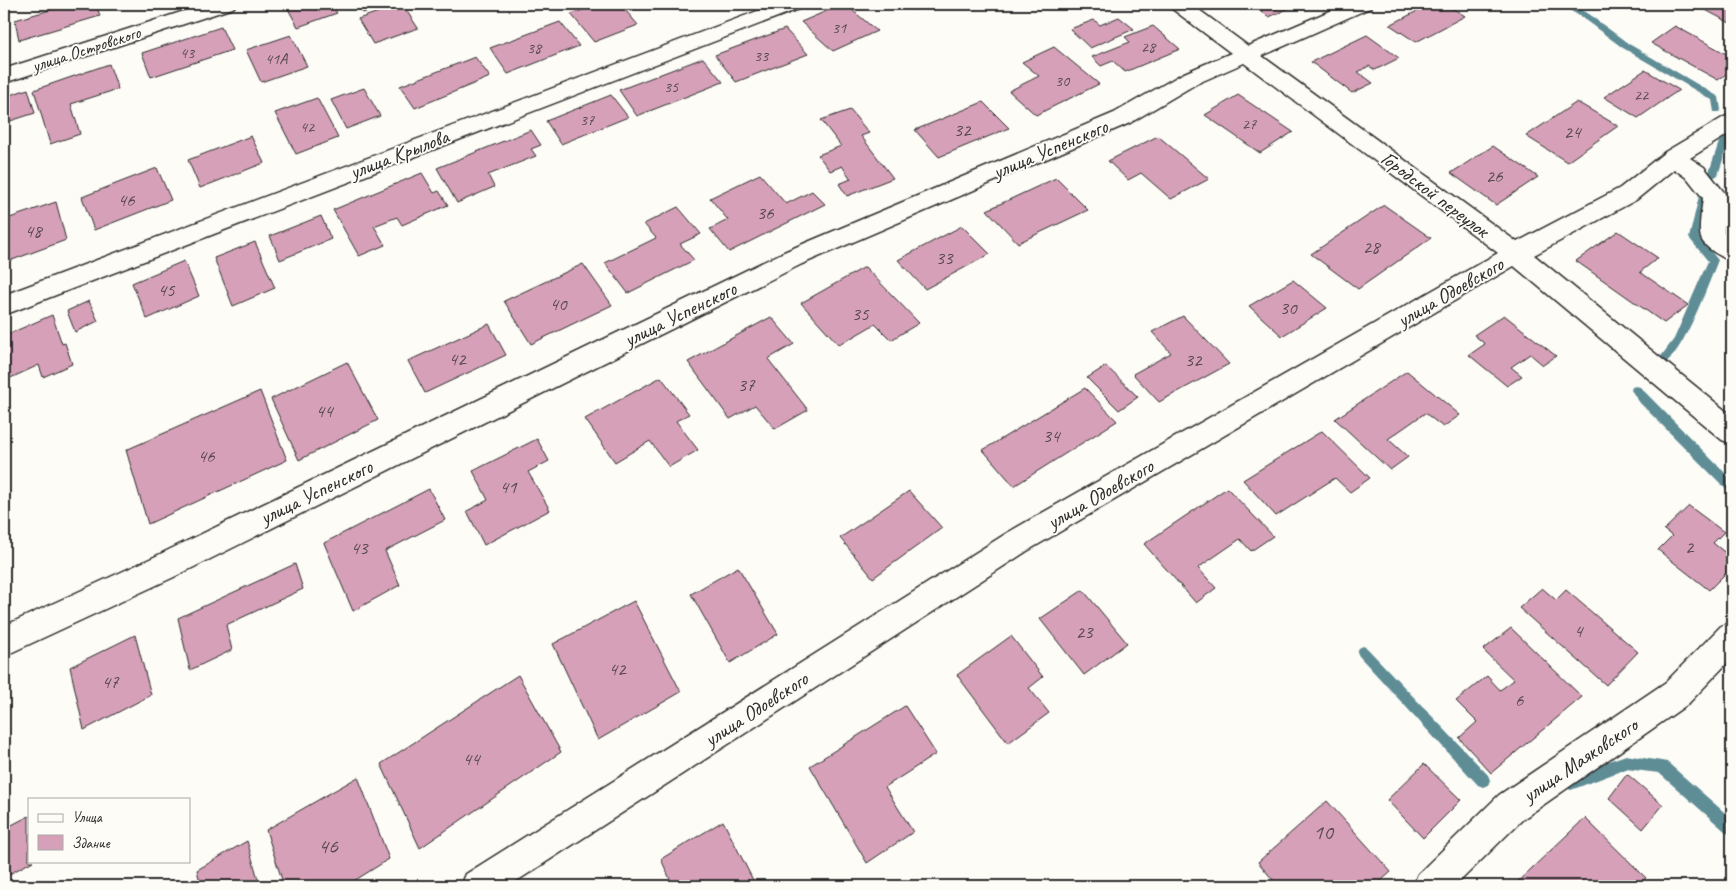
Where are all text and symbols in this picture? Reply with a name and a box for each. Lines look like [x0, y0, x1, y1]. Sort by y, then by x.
house number: 31 [832, 18, 847, 38]
street label: улица Островского [28, 21, 145, 77]
house number: 28 [1141, 37, 1157, 57]
house number: 38 [527, 38, 543, 58]
house number: 43 [180, 43, 196, 63]
house number: 33 [754, 46, 770, 66]
house number: 41А [265, 49, 288, 69]
house number: 30 [1055, 71, 1071, 91]
house number: 35 [664, 77, 679, 97]
house number: 22 [1634, 85, 1650, 105]
house number: 37 [580, 110, 595, 130]
street label: улица Успенского [987, 113, 1113, 186]
house number: 27 [1242, 114, 1257, 134]
house number: 42 [300, 117, 316, 137]
house number: 32 [953, 118, 972, 142]
house number: 24 [1563, 120, 1583, 144]
street label: улица Крылова [344, 123, 454, 185]
street label: Городской переулок [1376, 145, 1496, 244]
house number: 26 [1485, 164, 1504, 188]
house number: 46 [117, 188, 136, 212]
house number: 36 [756, 201, 775, 225]
house number: 48 [24, 219, 44, 243]
house number: 28 [1362, 235, 1382, 259]
house number: 33 [935, 246, 954, 270]
street label: улица Одоевского [1390, 250, 1509, 334]
street label: улица Успенского [618, 275, 742, 353]
house number: 45 [157, 278, 176, 302]
house number: 40 [549, 292, 568, 316]
house number: 30 [1279, 296, 1298, 320]
house number: 35 [851, 302, 870, 326]
house number: 42 [448, 347, 467, 371]
house number: 32 [1184, 348, 1203, 372]
house number: 37 [737, 373, 756, 397]
house number: 44 [315, 399, 335, 423]
house number: 34 [1042, 424, 1062, 448]
house number: 46 [197, 444, 216, 468]
street label: улица Одоевского [1040, 452, 1159, 536]
street label: улица Успенского [254, 453, 378, 531]
house number: 41 [499, 475, 518, 499]
house number: 2 [1685, 535, 1695, 559]
house number: 43 [350, 536, 369, 560]
house number: 4 [1574, 619, 1585, 643]
house number: 23 [1075, 620, 1094, 644]
house number: 42 [608, 657, 627, 681]
street label: улица Одоевского [698, 665, 814, 753]
house number: 47 [101, 670, 120, 694]
house number: 6 [1515, 688, 1525, 712]
street label: улица Маяковского [1516, 710, 1645, 809]
house number: 44 [462, 747, 482, 771]
legend [28, 798, 190, 862]
text: Улица [72, 808, 103, 827]
house number: 10 [1313, 818, 1335, 846]
house number: 46 [318, 832, 339, 860]
text: Здание [72, 834, 111, 853]

